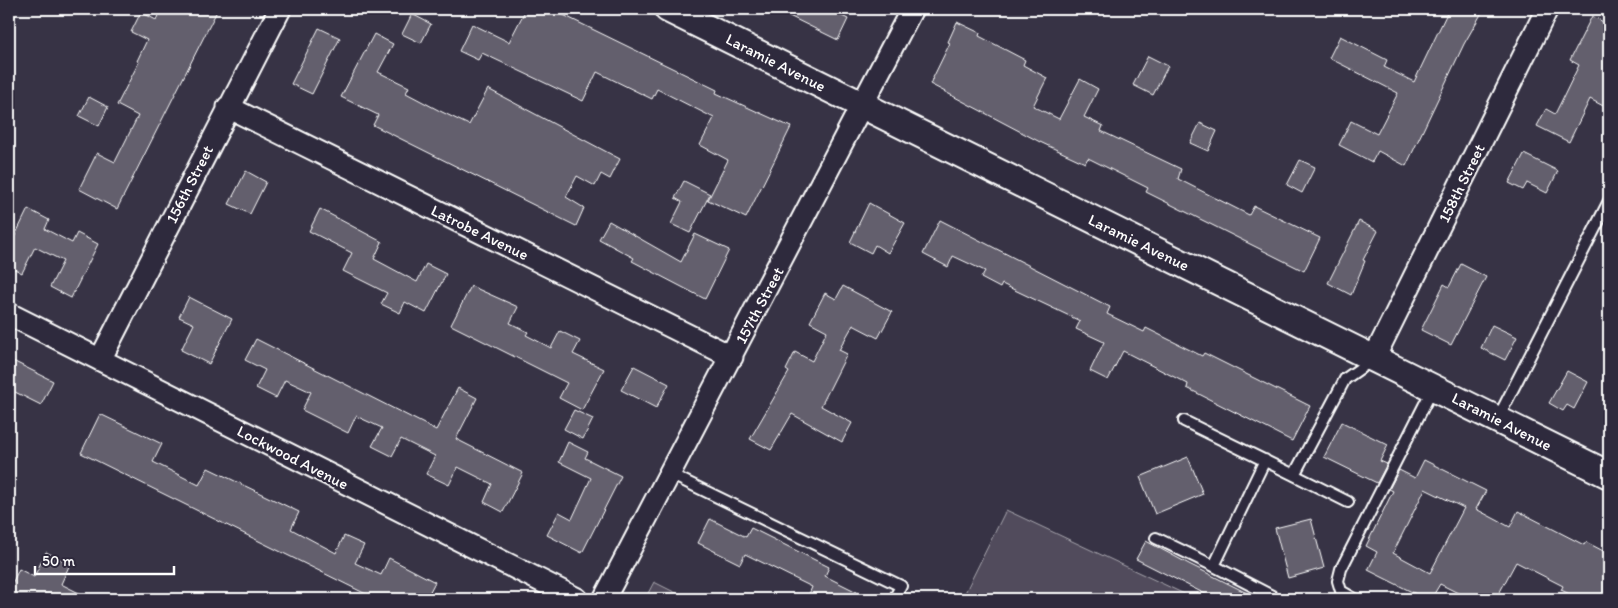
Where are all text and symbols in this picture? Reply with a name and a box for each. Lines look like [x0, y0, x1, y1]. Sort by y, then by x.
street label: Laramie Avenue [723, 29, 829, 96]
street label: 158th Street [1434, 141, 1489, 226]
street label: 156th Street [162, 142, 217, 226]
street label: Latrobe Avenue [428, 201, 532, 264]
street label: Laramie Avenue [1085, 210, 1192, 275]
street label: 157th Street [731, 264, 788, 347]
street label: Laramie Avenue [1449, 388, 1555, 455]
street label: Lockwood Avenue [234, 421, 352, 494]
scale bar [35, 543, 174, 575]
text: 50 m [42, 552, 75, 570]

